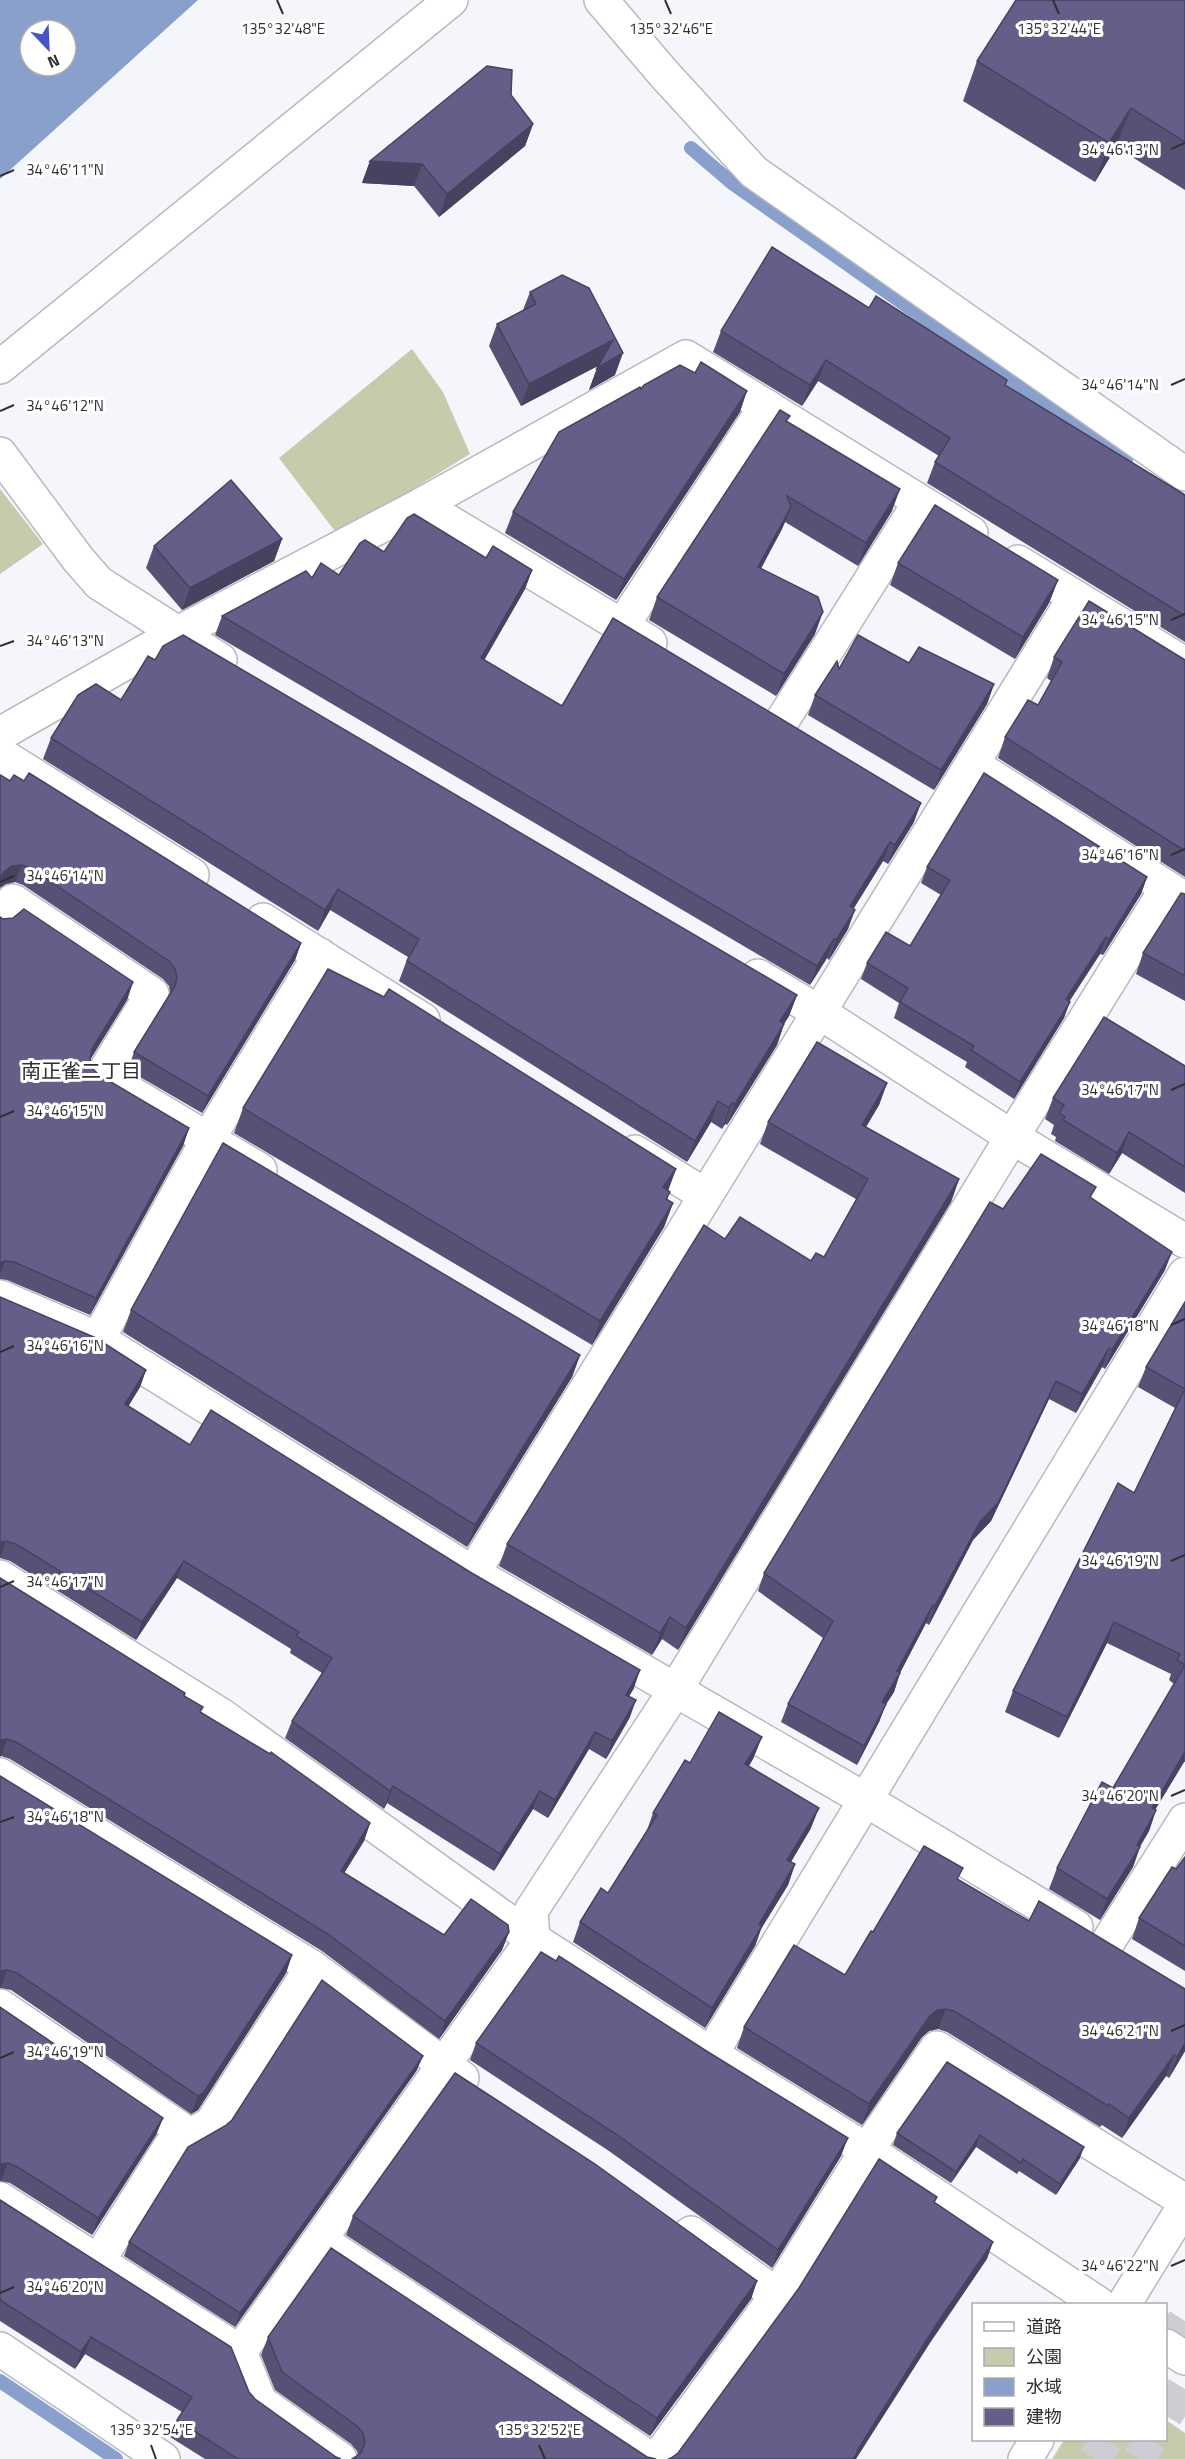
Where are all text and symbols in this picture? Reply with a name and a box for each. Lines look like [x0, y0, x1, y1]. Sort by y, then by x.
text: 135°32'48"E [241, 17, 325, 40]
text: 135°32'46"E [629, 17, 713, 40]
text: 135°32'44"E [1017, 17, 1101, 40]
north arrow [18, 18, 78, 78]
text: N [44, 49, 64, 75]
text: 34°46'13"N [1081, 138, 1159, 161]
text: 34°46'11"N [26, 158, 104, 181]
text: 34°46'14"N [1081, 373, 1159, 396]
text: 34°46'12"N [26, 394, 104, 417]
text: 34°46'15"N [1081, 608, 1159, 631]
text: 34°46'13"N [26, 629, 104, 652]
text: 34°46'16"N [1081, 843, 1159, 866]
text: 34°46'14"N [26, 864, 104, 887]
district label: 南正雀二丁目 [21, 1055, 141, 1086]
text: 34°46'17"N [1081, 1078, 1159, 1101]
text: 34°46'15"N [26, 1099, 104, 1122]
text: 34°46'18"N [1081, 1314, 1159, 1337]
text: 34°46'16"N [26, 1334, 104, 1357]
text: 34°46'19"N [1081, 1549, 1159, 1572]
text: 34°46'17"N [26, 1570, 104, 1593]
text: 34°46'20"N [1081, 1784, 1159, 1807]
text: 34°46'18"N [26, 1805, 104, 1828]
text: 34°46'21"N [1081, 2019, 1159, 2042]
text: 34°46'19"N [26, 2040, 104, 2063]
text: 34°46'22"N [1081, 2254, 1159, 2277]
text: 34°46'20"N [26, 2275, 104, 2298]
legend [972, 2303, 1167, 2441]
text: 道路 [1026, 2313, 1062, 2340]
text: 公園 [1026, 2343, 1062, 2370]
text: 水域 [1026, 2373, 1062, 2400]
text: 建物 [1026, 2403, 1062, 2430]
text: 135°32'54"E [109, 2418, 193, 2441]
text: 135°32'52"E [497, 2418, 581, 2441]

